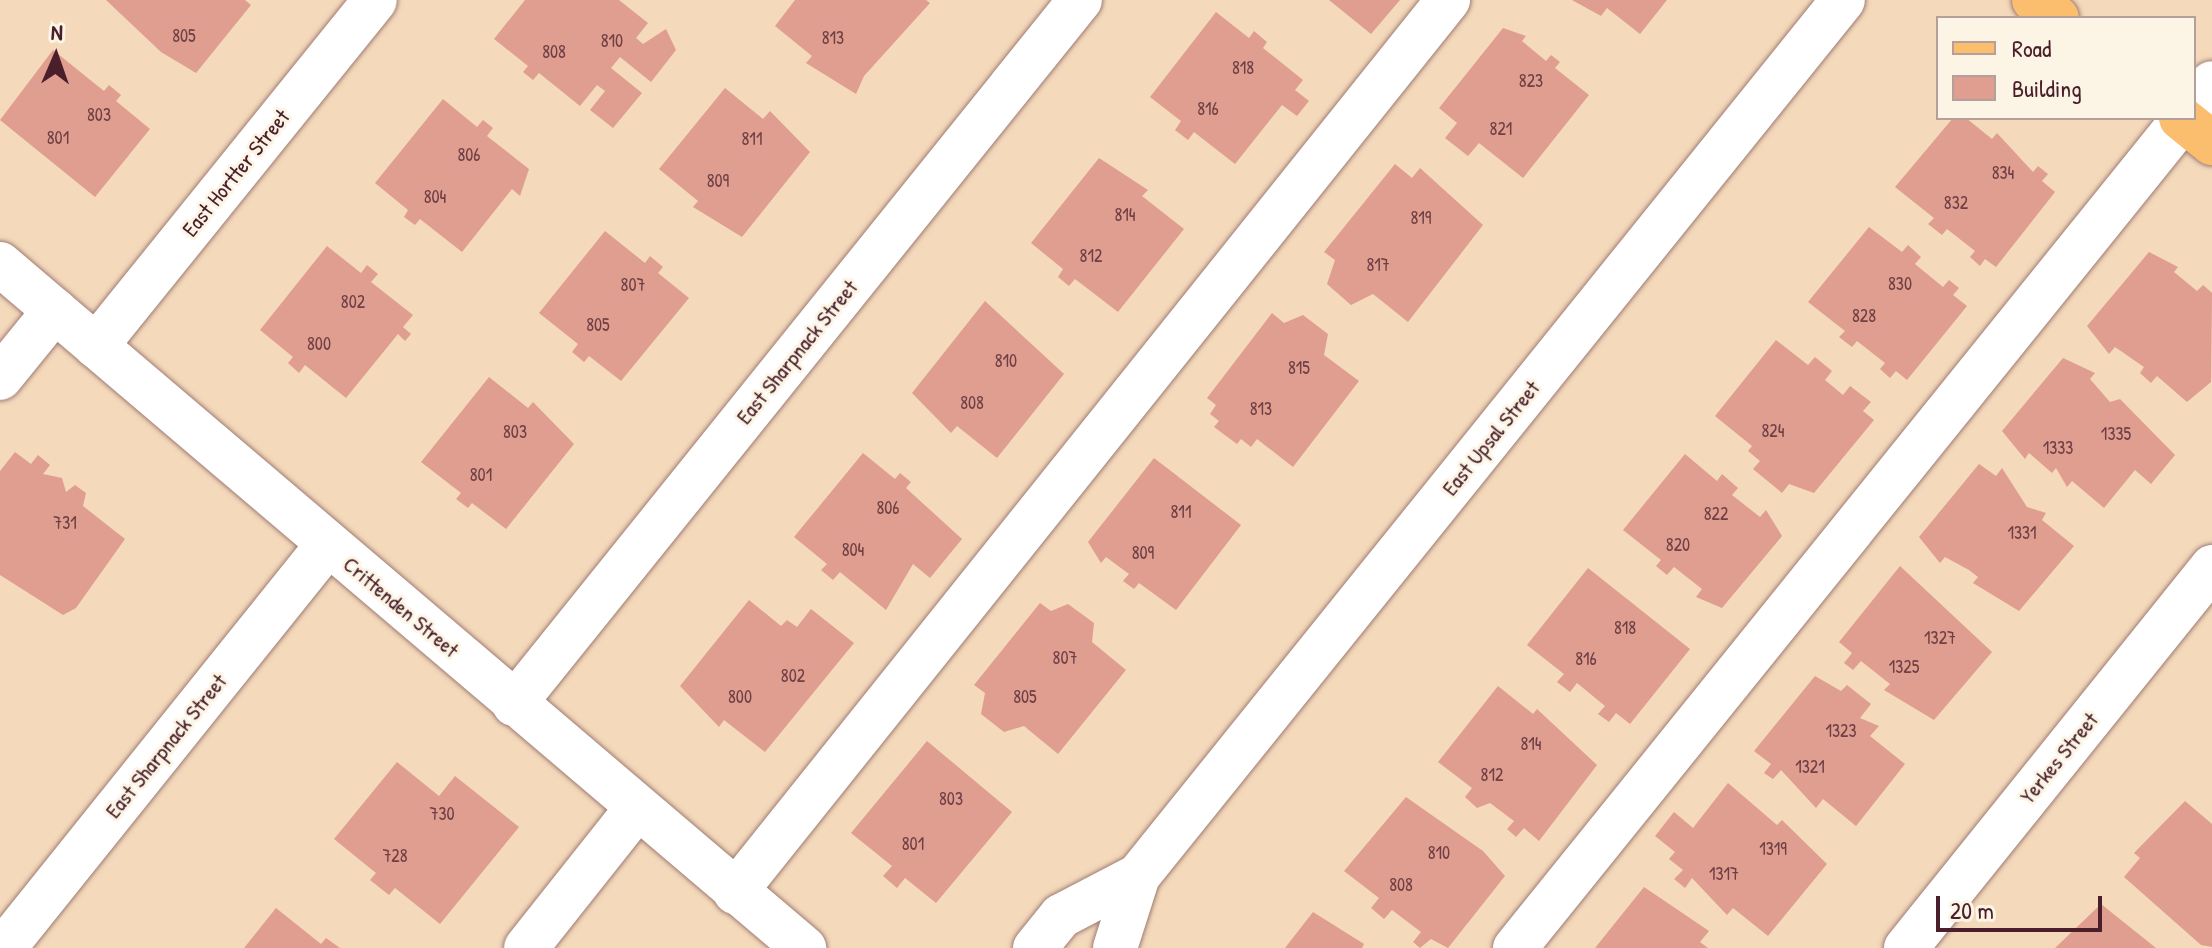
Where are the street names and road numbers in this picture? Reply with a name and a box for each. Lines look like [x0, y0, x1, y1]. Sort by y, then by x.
street label: East Hortter Street [177, 104, 295, 242]
street label: East Sharpnack Street [731, 275, 863, 429]
street label: East Upsal Street [1437, 375, 1545, 501]
street label: Crittenden Street [338, 551, 464, 663]
street label: East Sharpnack Street [100, 669, 232, 823]
street label: Yerkes Street [2014, 707, 2104, 809]

